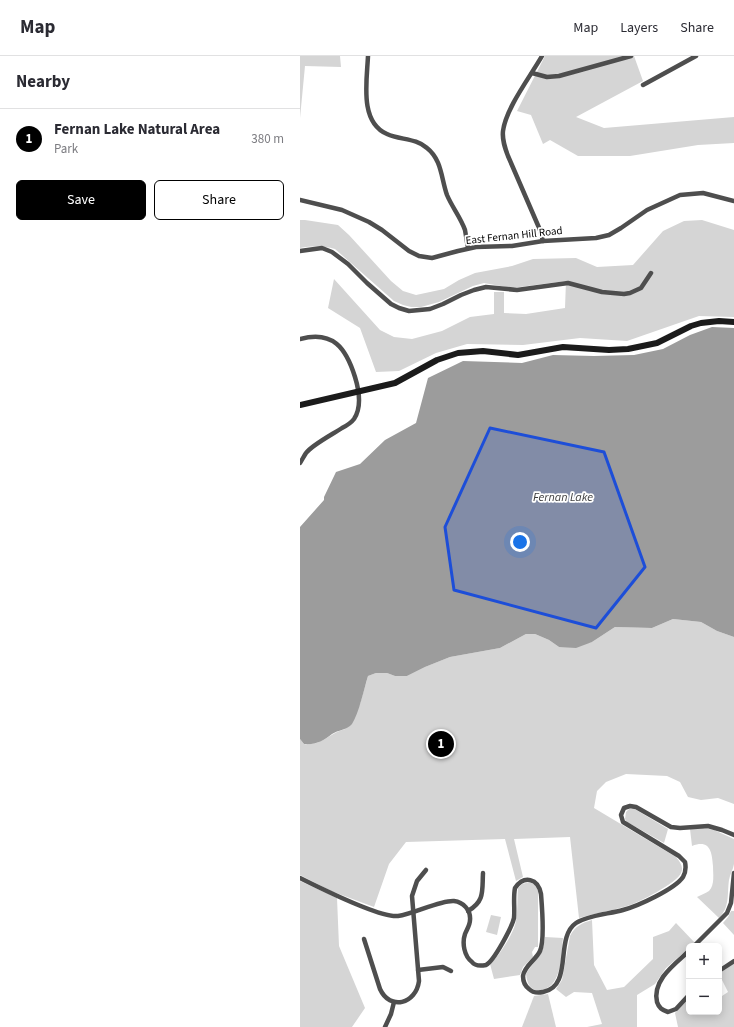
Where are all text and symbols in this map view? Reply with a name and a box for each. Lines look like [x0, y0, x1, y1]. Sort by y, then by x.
text: Map [20, 14, 55, 41]
text: Map [573, 18, 598, 38]
text: Layers [620, 18, 658, 38]
text: Share [680, 18, 714, 38]
text: Nearby [16, 70, 70, 94]
text: Fernan Lake Natural Area [54, 119, 220, 140]
text: 1 [26, 130, 32, 148]
text: 380 m [251, 130, 284, 148]
text: Park [54, 140, 78, 158]
button: Save [16, 180, 146, 220]
button: Share [154, 180, 284, 220]
street label: East Fernan Hill Road [465, 223, 563, 248]
water label: Fernan Lake [533, 489, 593, 506]
your location [510, 532, 530, 552]
pin: 1 [428, 729, 454, 759]
map controls [686, 943, 722, 1015]
button: + [686, 943, 722, 979]
button: − [686, 979, 722, 1015]

